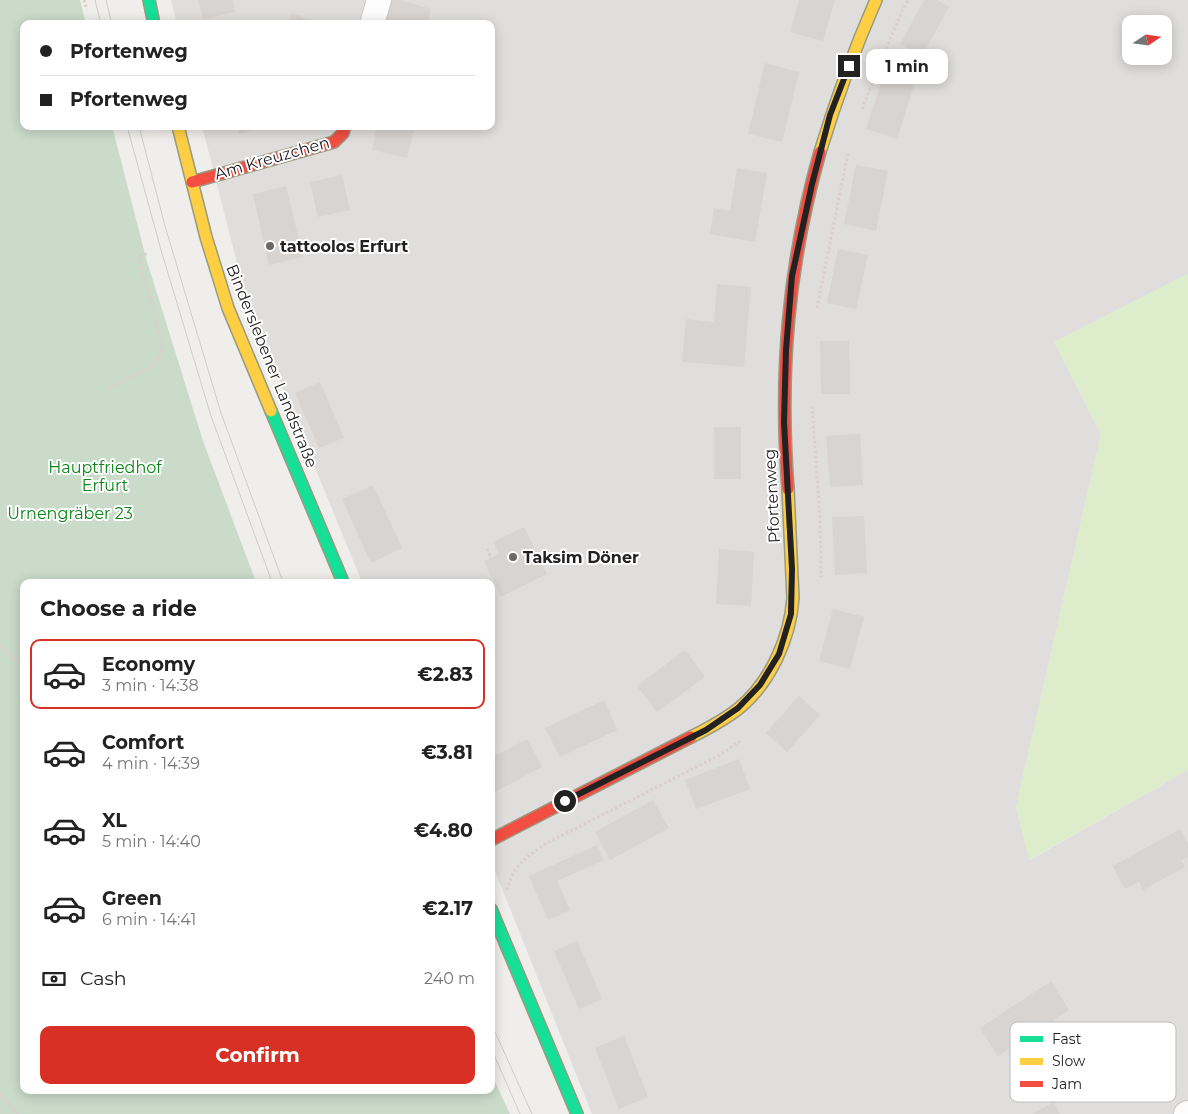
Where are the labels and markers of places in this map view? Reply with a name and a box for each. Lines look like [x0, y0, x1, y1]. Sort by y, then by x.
place label: tattoolos Erfurt [280, 237, 408, 256]
marker: tattoolos Erfurt [264, 240, 276, 252]
place label: Taksim Döner [523, 548, 639, 567]
marker: Taksim Döner [507, 551, 519, 563]

